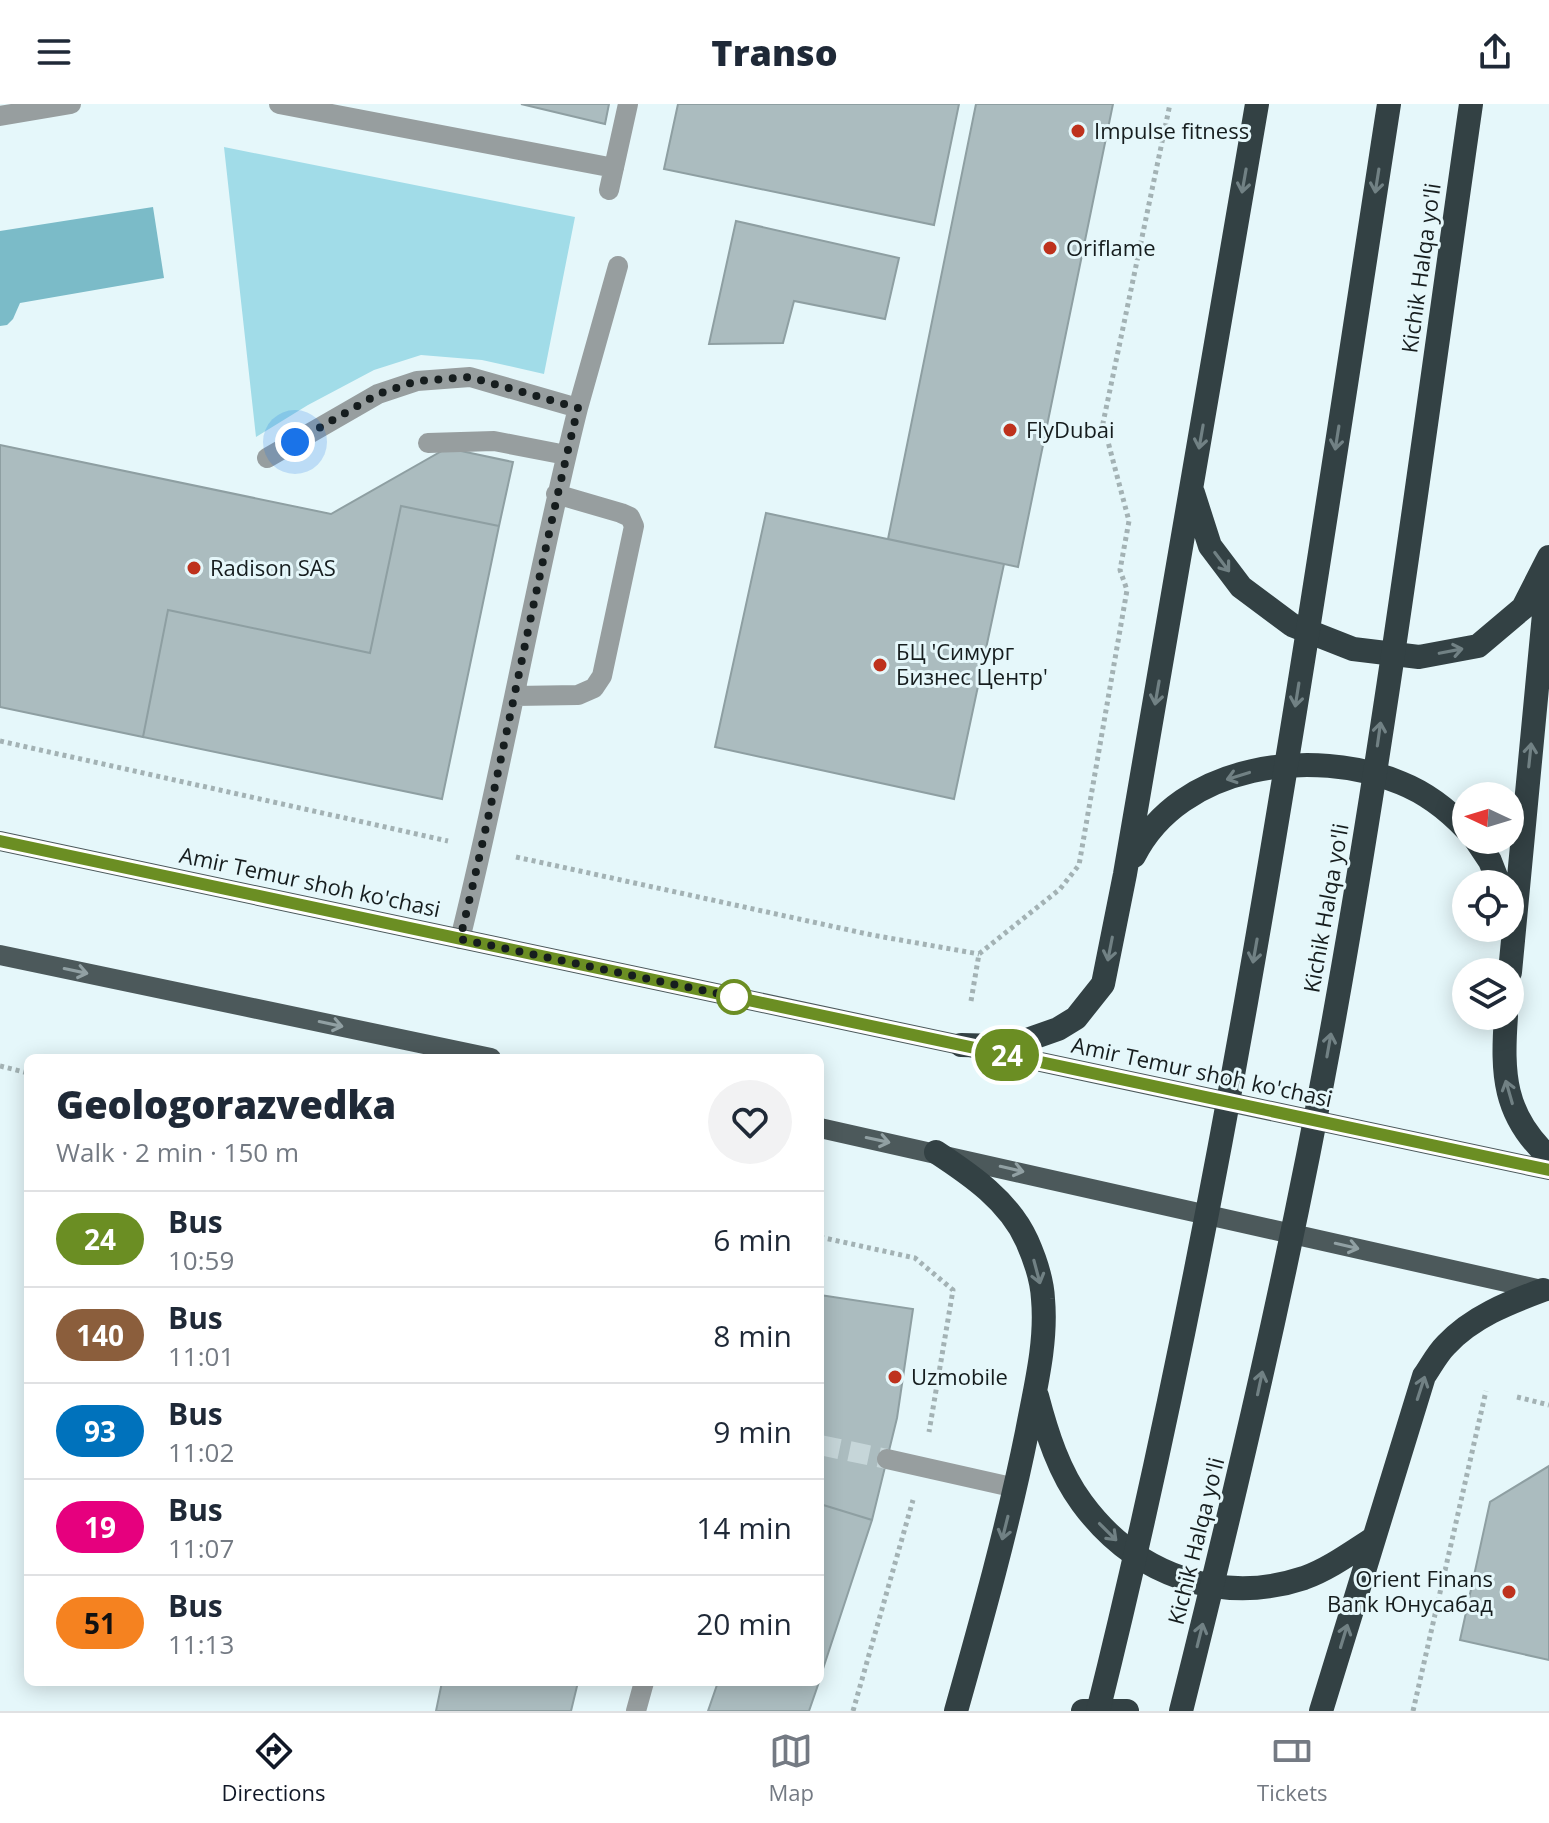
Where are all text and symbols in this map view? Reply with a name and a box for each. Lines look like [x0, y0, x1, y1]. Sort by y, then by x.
text: Transo [711, 28, 838, 77]
icon: menu [32, 30, 76, 74]
icon: share [1473, 30, 1517, 74]
place label: Impulse fitness [1094, 115, 1249, 145]
marker: Impulse fitness [1069, 122, 1087, 140]
one-way arrow [1236, 168, 1251, 193]
one-way arrow [1369, 168, 1384, 193]
street label: Kichik Halqa yo'li [1393, 181, 1447, 355]
place label: Oriflame [1066, 232, 1156, 262]
marker: Oriflame [1041, 239, 1059, 257]
place label: FlyDubai [1026, 414, 1115, 444]
marker: FlyDubai [1001, 421, 1019, 439]
your location [275, 422, 315, 462]
one-way arrow [1193, 424, 1208, 449]
one-way arrow [1329, 425, 1344, 450]
one-way arrow [1213, 551, 1230, 572]
place label: Radison SAS [210, 552, 336, 582]
marker: Radison SAS [185, 559, 203, 577]
place label: БЦ 'Симург Бизнес Центр' [896, 636, 1048, 691]
one-way arrow [1438, 643, 1463, 658]
marker: БЦ 'Симург Бизнес Центр' [871, 656, 889, 674]
one-way arrow [1148, 680, 1163, 706]
one-way arrow [1289, 682, 1304, 707]
one-way arrow [1373, 721, 1388, 747]
one-way arrow [1523, 742, 1538, 769]
one-way arrow [1226, 769, 1252, 784]
north arrow [1452, 782, 1524, 854]
map controls [1452, 782, 1524, 1030]
street label: Kichik Halqa yo'li [1295, 821, 1355, 995]
street label: Amir Temur shoh ko'chasi [177, 839, 443, 923]
button: locate [1452, 870, 1524, 942]
one-way arrow [1102, 936, 1117, 962]
one-way arrow [1247, 938, 1262, 964]
button: layers [1452, 958, 1524, 1030]
one-way arrow [63, 964, 89, 979]
unlabelled marker [717, 980, 751, 1014]
one-way arrow [317, 1018, 343, 1033]
line badge: 24 [971, 1029, 1043, 1081]
street label: Amir Temur shoh ko'chasi [1069, 1029, 1335, 1113]
one-way arrow [1322, 1033, 1337, 1059]
text: 24 [991, 1036, 1023, 1074]
text: Geologorazvedka [56, 1078, 396, 1130]
button: heart [708, 1080, 792, 1164]
one-way arrow [1501, 1080, 1516, 1105]
one-way arrow [865, 1133, 890, 1148]
text: Walk · 2 min · 150 m [56, 1134, 299, 1170]
one-way arrow [999, 1163, 1024, 1178]
text: Bus [168, 1201, 223, 1242]
text: 6 min [713, 1219, 792, 1260]
text: 24 [84, 1220, 116, 1258]
one-way arrow [1334, 1239, 1360, 1254]
text: 10:59 [168, 1242, 234, 1278]
one-way arrow [1031, 1259, 1046, 1285]
text: Bus [168, 1297, 223, 1338]
text: 8 min [713, 1315, 792, 1356]
text: 140 [76, 1316, 124, 1354]
text: 11:01 [168, 1338, 234, 1374]
place label: Uzmobile [911, 1361, 1008, 1391]
marker: Uzmobile [886, 1368, 904, 1386]
one-way arrow [1253, 1370, 1268, 1396]
one-way arrow [1414, 1376, 1429, 1401]
text: Bus [168, 1393, 223, 1434]
text: 9 min [713, 1411, 792, 1452]
text: 93 [84, 1412, 116, 1450]
text: 11:02 [168, 1434, 234, 1470]
street label: Kichik Halqa yo'li [1160, 1454, 1230, 1628]
text: Bus [168, 1489, 223, 1530]
text: 14 min [696, 1507, 792, 1548]
text: 19 [84, 1508, 116, 1546]
one-way arrow [997, 1514, 1012, 1540]
one-way arrow [1099, 1522, 1118, 1542]
text: 11:07 [168, 1530, 234, 1566]
place label: Orient Finans Bank Юнусабад [1327, 1563, 1493, 1618]
marker: Orient Finans Bank Юнусабад [1500, 1583, 1518, 1601]
text: Bus [168, 1585, 223, 1626]
text: 20 min [696, 1603, 792, 1644]
text: 51 [84, 1604, 116, 1642]
one-way arrow [1193, 1623, 1208, 1649]
one-way arrow [1337, 1624, 1352, 1650]
text: 11:13 [168, 1626, 234, 1662]
tab: Directions [222, 1729, 326, 1807]
tab: Map [769, 1729, 814, 1807]
tab: Tickets [1257, 1729, 1327, 1807]

